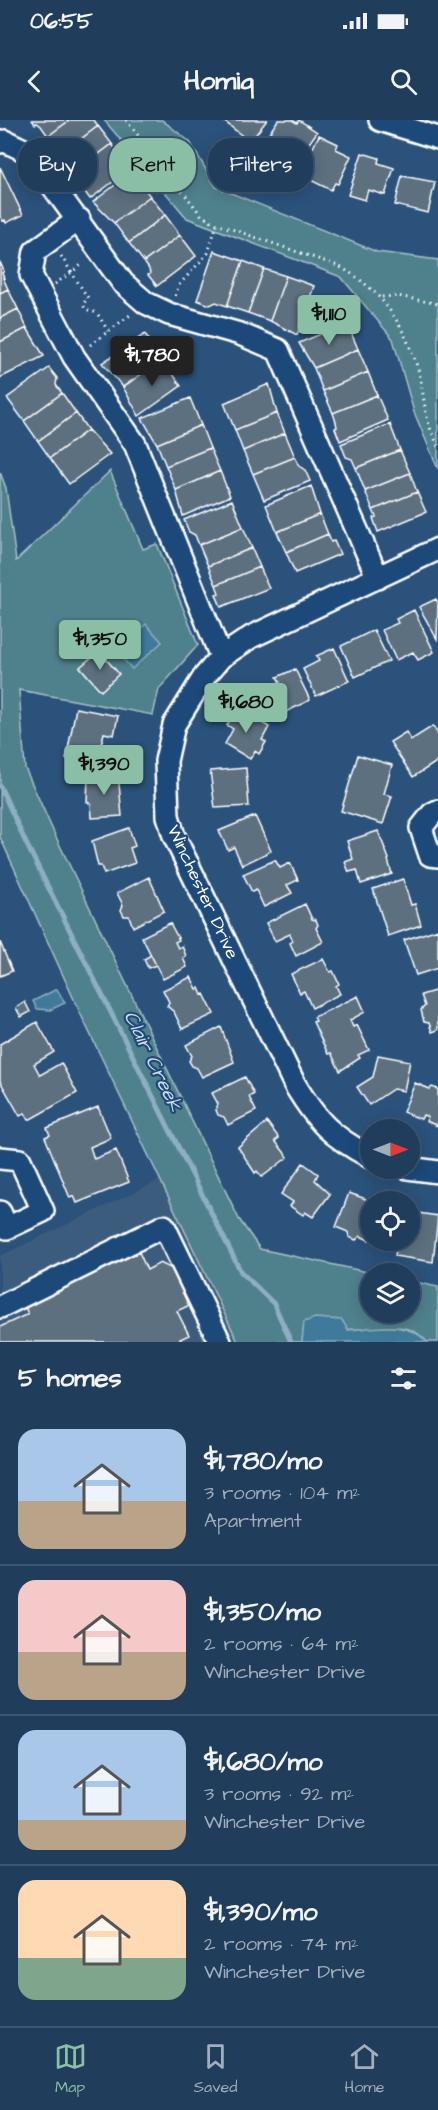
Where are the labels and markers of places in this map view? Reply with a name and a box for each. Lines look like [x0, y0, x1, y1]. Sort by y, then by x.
pin: $1,110 [280, 295, 378, 346]
pin: $1,780 [103, 336, 201, 387]
pin: $1,350 [51, 620, 149, 671]
pin: $1,680 [197, 683, 295, 734]
pin: $1,390 [55, 745, 153, 796]

